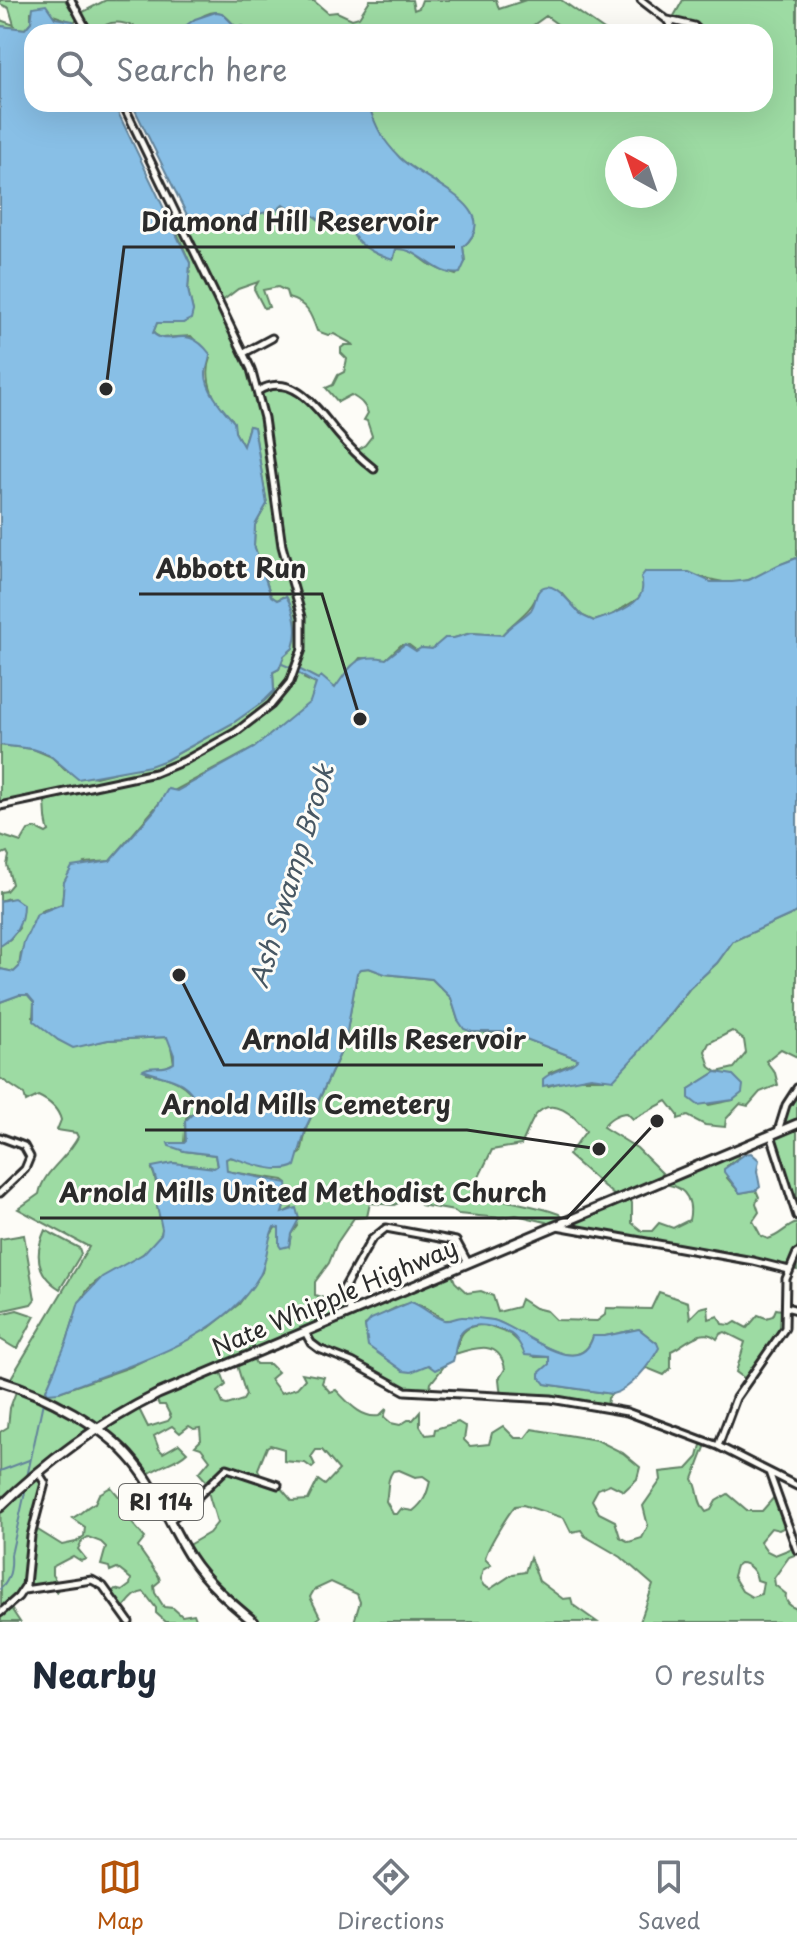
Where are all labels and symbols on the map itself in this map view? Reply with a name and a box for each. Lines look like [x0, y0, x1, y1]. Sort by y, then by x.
north arrow [605, 136, 677, 208]
callout: Diamond Hill Reservoir [124, 197, 455, 247]
text: Diamond Hill Reservoir [141, 201, 439, 240]
callout: Abbott Run [139, 544, 322, 594]
text: Abbott Run [155, 548, 306, 587]
water label: Ash Swamp Brook [238, 758, 343, 992]
callout: Arnold Mills Reservoir [224, 1015, 543, 1065]
text: Arnold Mills Reservoir [241, 1019, 527, 1058]
callout: Arnold Mills Cemetery [145, 1080, 467, 1130]
text: Arnold Mills Cemetery [160, 1084, 451, 1123]
callout: Arnold Mills United Methodist Church [40, 1168, 567, 1218]
text: Arnold Mills United Methodist Church [58, 1172, 547, 1211]
street label: Nate Whipple Highway [206, 1228, 463, 1364]
road number: RI 114 [119, 1484, 203, 1520]

